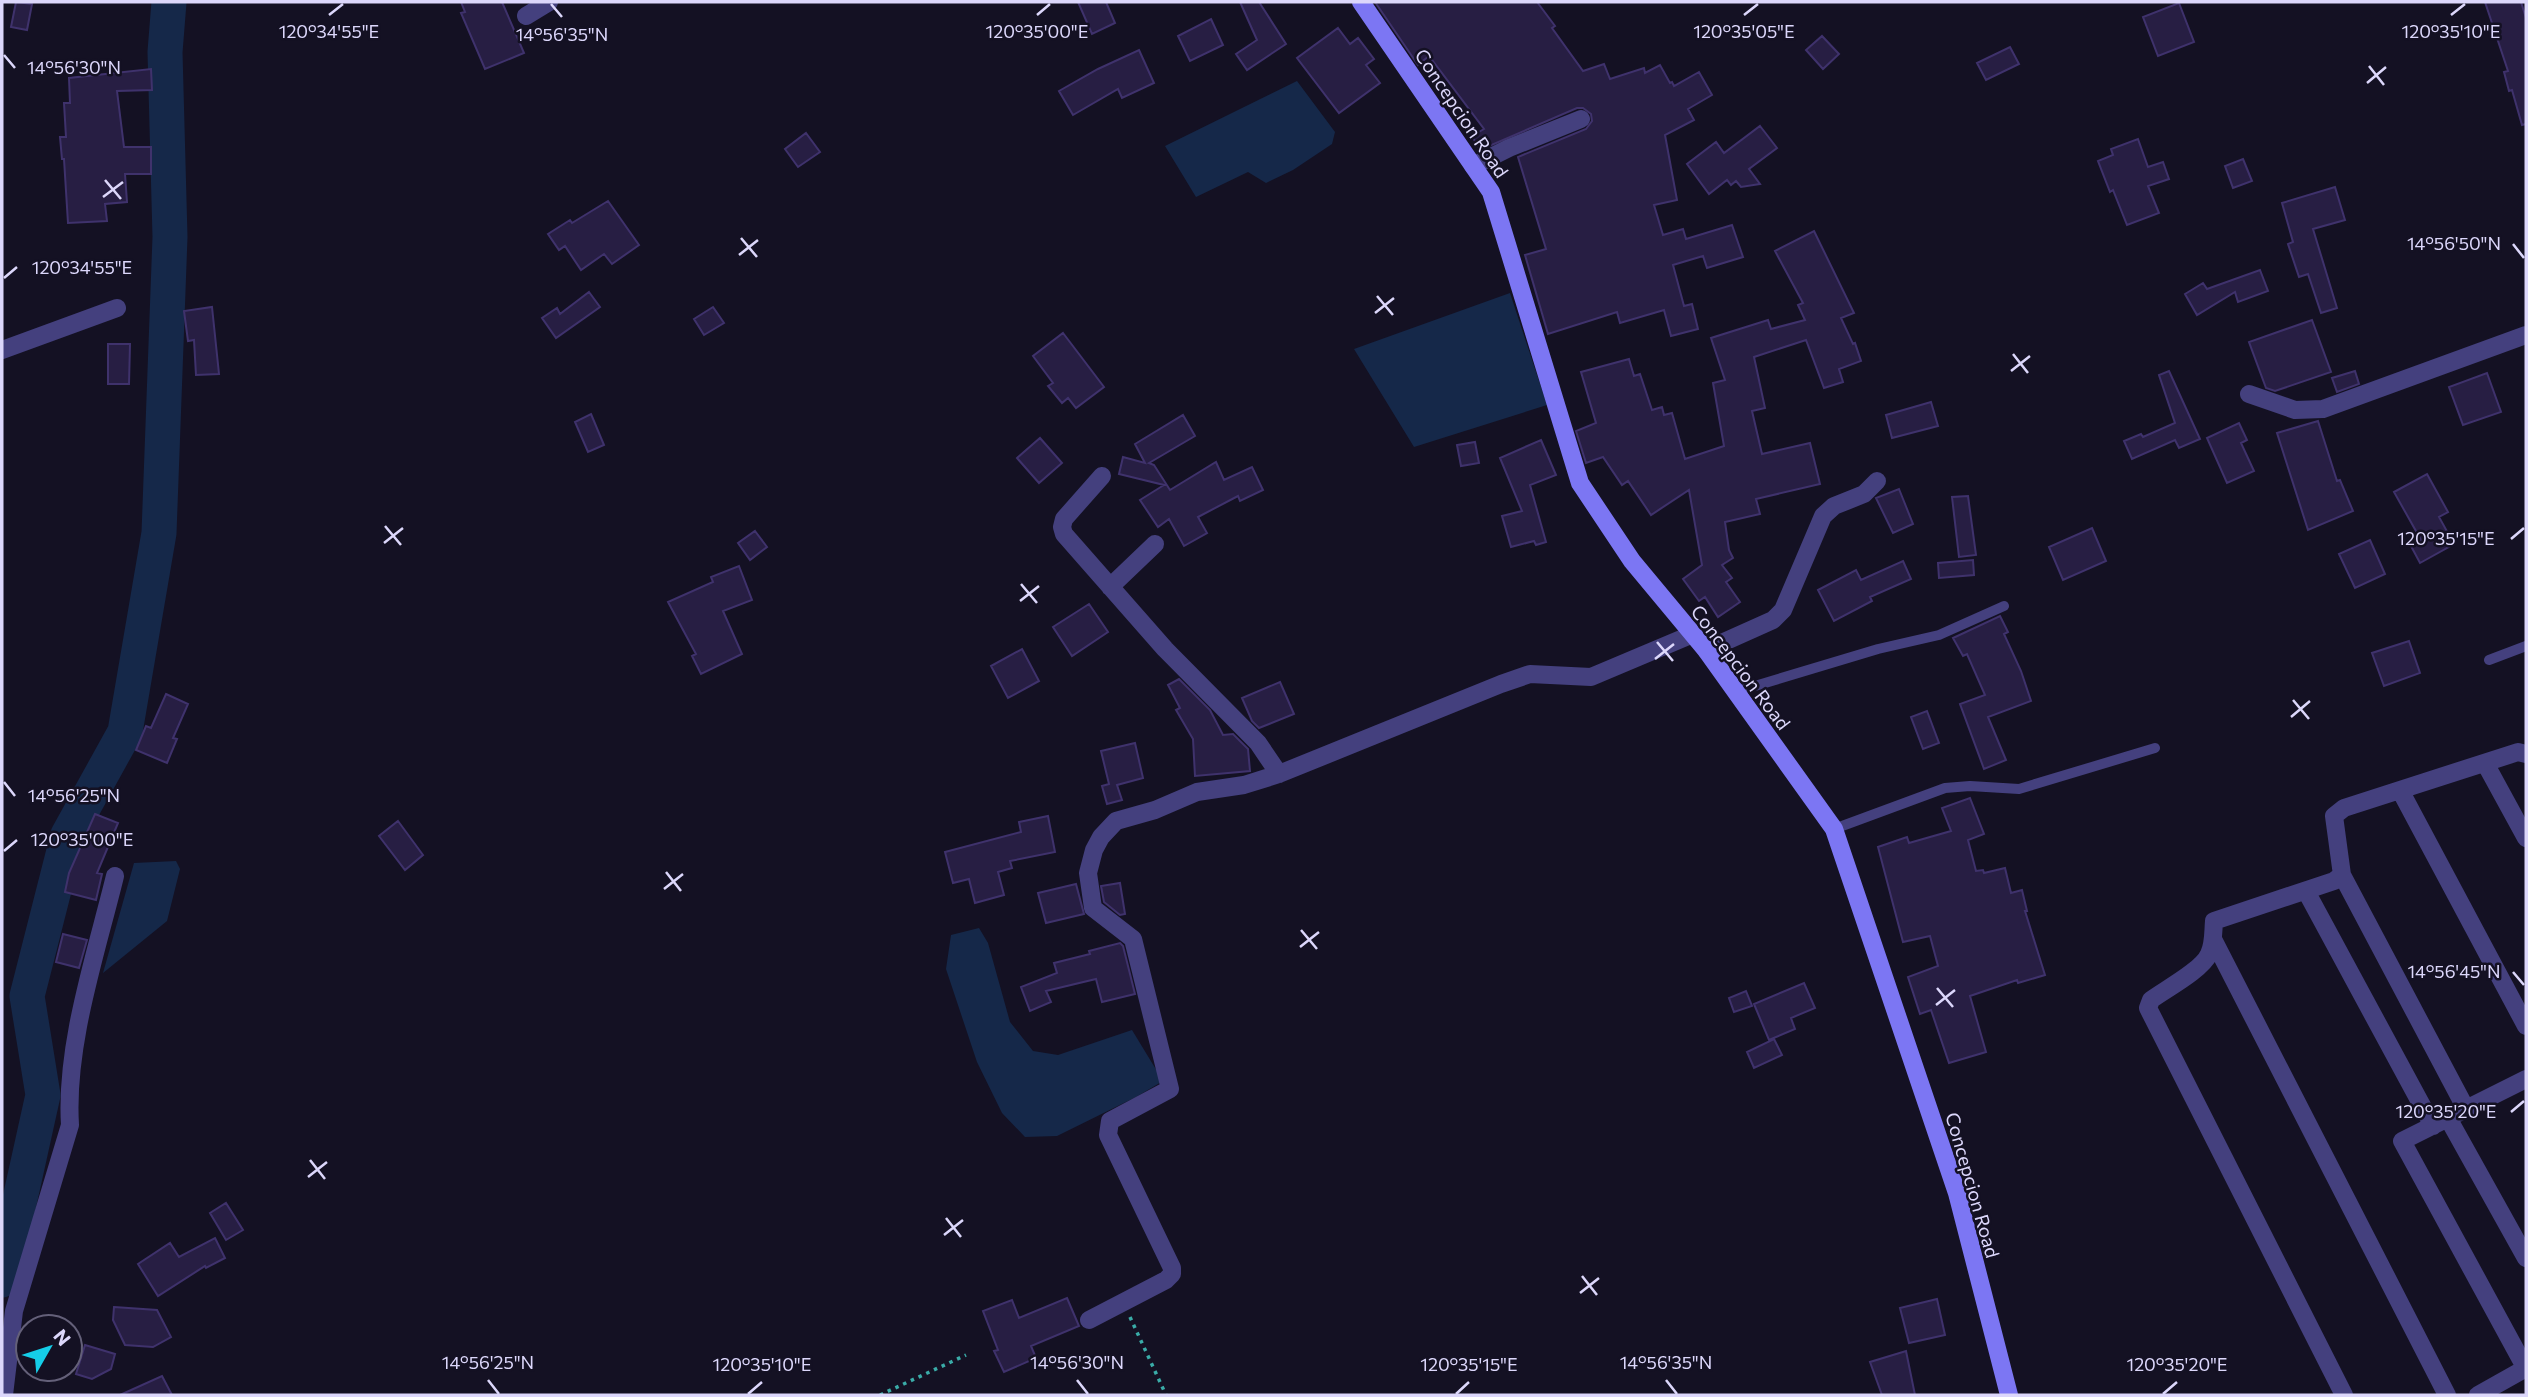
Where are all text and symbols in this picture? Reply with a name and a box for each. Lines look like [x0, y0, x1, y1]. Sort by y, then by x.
text: 120°34'55"E [279, 20, 379, 42]
text: 120°35'00"E [986, 20, 1088, 42]
text: 120°35'05"E [1693, 20, 1795, 42]
text: 120°35'10"E [2402, 20, 2500, 42]
text: 14°56'35"N [516, 23, 608, 45]
street label: Concepcion Road [1410, 44, 1514, 182]
text: 14°56'30"N [27, 56, 121, 78]
text: 14°56'50"N [2407, 232, 2501, 254]
text: 120°34'55"E [32, 256, 132, 278]
text: 120°35'15"E [2397, 527, 2495, 549]
street label: Concepcion Road [1687, 600, 1795, 734]
text: 14°56'25"N [28, 784, 120, 806]
text: 120°35'00"E [31, 828, 133, 850]
text: 14°56'45"N [2407, 960, 2501, 982]
text: 120°35'20"E [2395, 1100, 2497, 1122]
street label: Concepcion Road [1941, 1110, 2005, 1260]
north arrow [14, 1313, 84, 1383]
text: N [49, 1324, 76, 1350]
text: 14°56'25"N [442, 1351, 534, 1373]
text: 14°56'30"N [1030, 1351, 1124, 1373]
text: 14°56'35"N [1620, 1351, 1712, 1373]
text: 120°35'10"E [713, 1353, 811, 1375]
text: 120°35'15"E [1420, 1353, 1518, 1375]
text: 120°35'20"E [2126, 1353, 2228, 1375]

